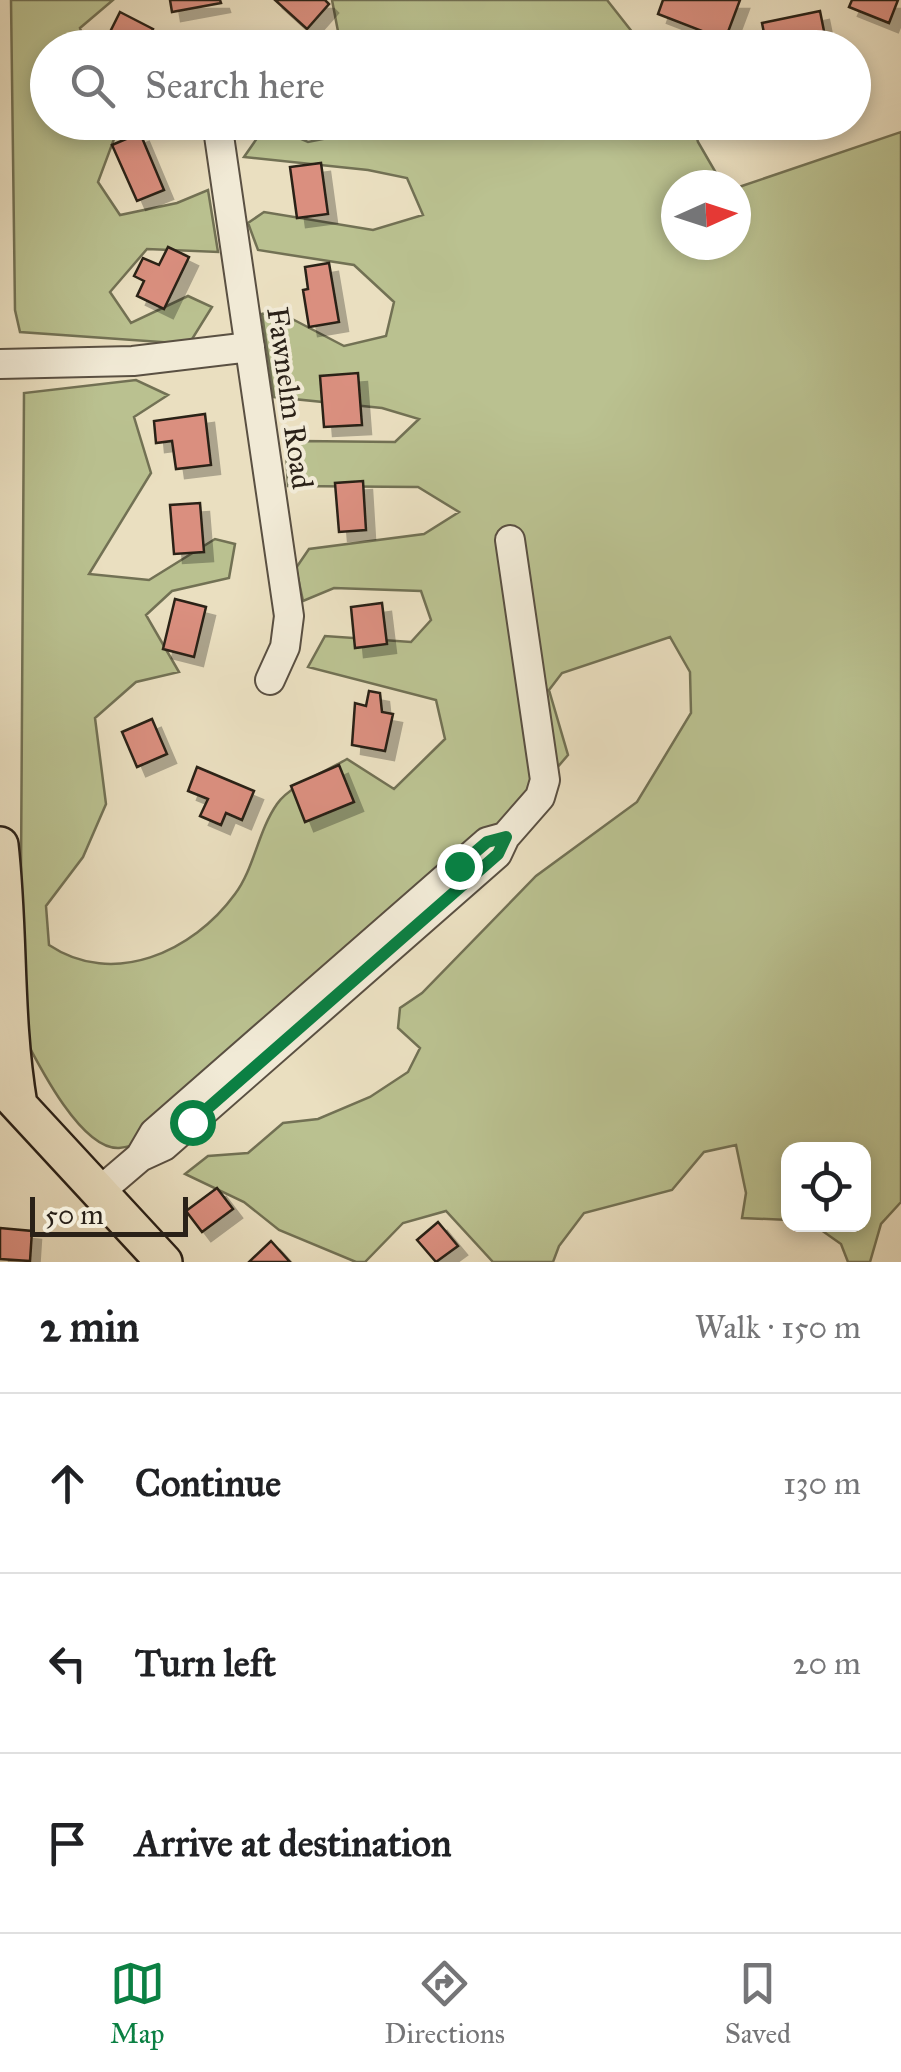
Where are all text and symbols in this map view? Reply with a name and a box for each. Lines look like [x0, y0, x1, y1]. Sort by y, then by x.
search box [30, 30, 871, 140]
icon: search [65, 58, 120, 113]
text: Search here [145, 62, 325, 108]
north arrow [661, 170, 751, 260]
street label: Fawnelm Road [259, 305, 321, 491]
route end [437, 844, 483, 890]
route start [170, 1100, 216, 1146]
map controls [781, 1142, 871, 1232]
button: locate [781, 1142, 871, 1232]
scale bar [30, 1192, 188, 1236]
text: 50 m [45, 1197, 104, 1232]
text: 2 min [40, 1301, 139, 1353]
text: Walk · 150 m [695, 1308, 861, 1347]
icon: ahead [40, 1456, 95, 1511]
text: Continue [135, 1460, 281, 1506]
text: 130 m [783, 1464, 861, 1503]
icon: left [40, 1636, 95, 1691]
text: Turn left [135, 1640, 276, 1686]
text: 20 m [793, 1644, 861, 1683]
icon: arrive [40, 1816, 95, 1871]
text: Arrive at destination [135, 1820, 452, 1866]
tab: Map [110, 1956, 165, 2051]
tab: Directions [384, 1956, 505, 2051]
tab: Saved [725, 1956, 791, 2051]

